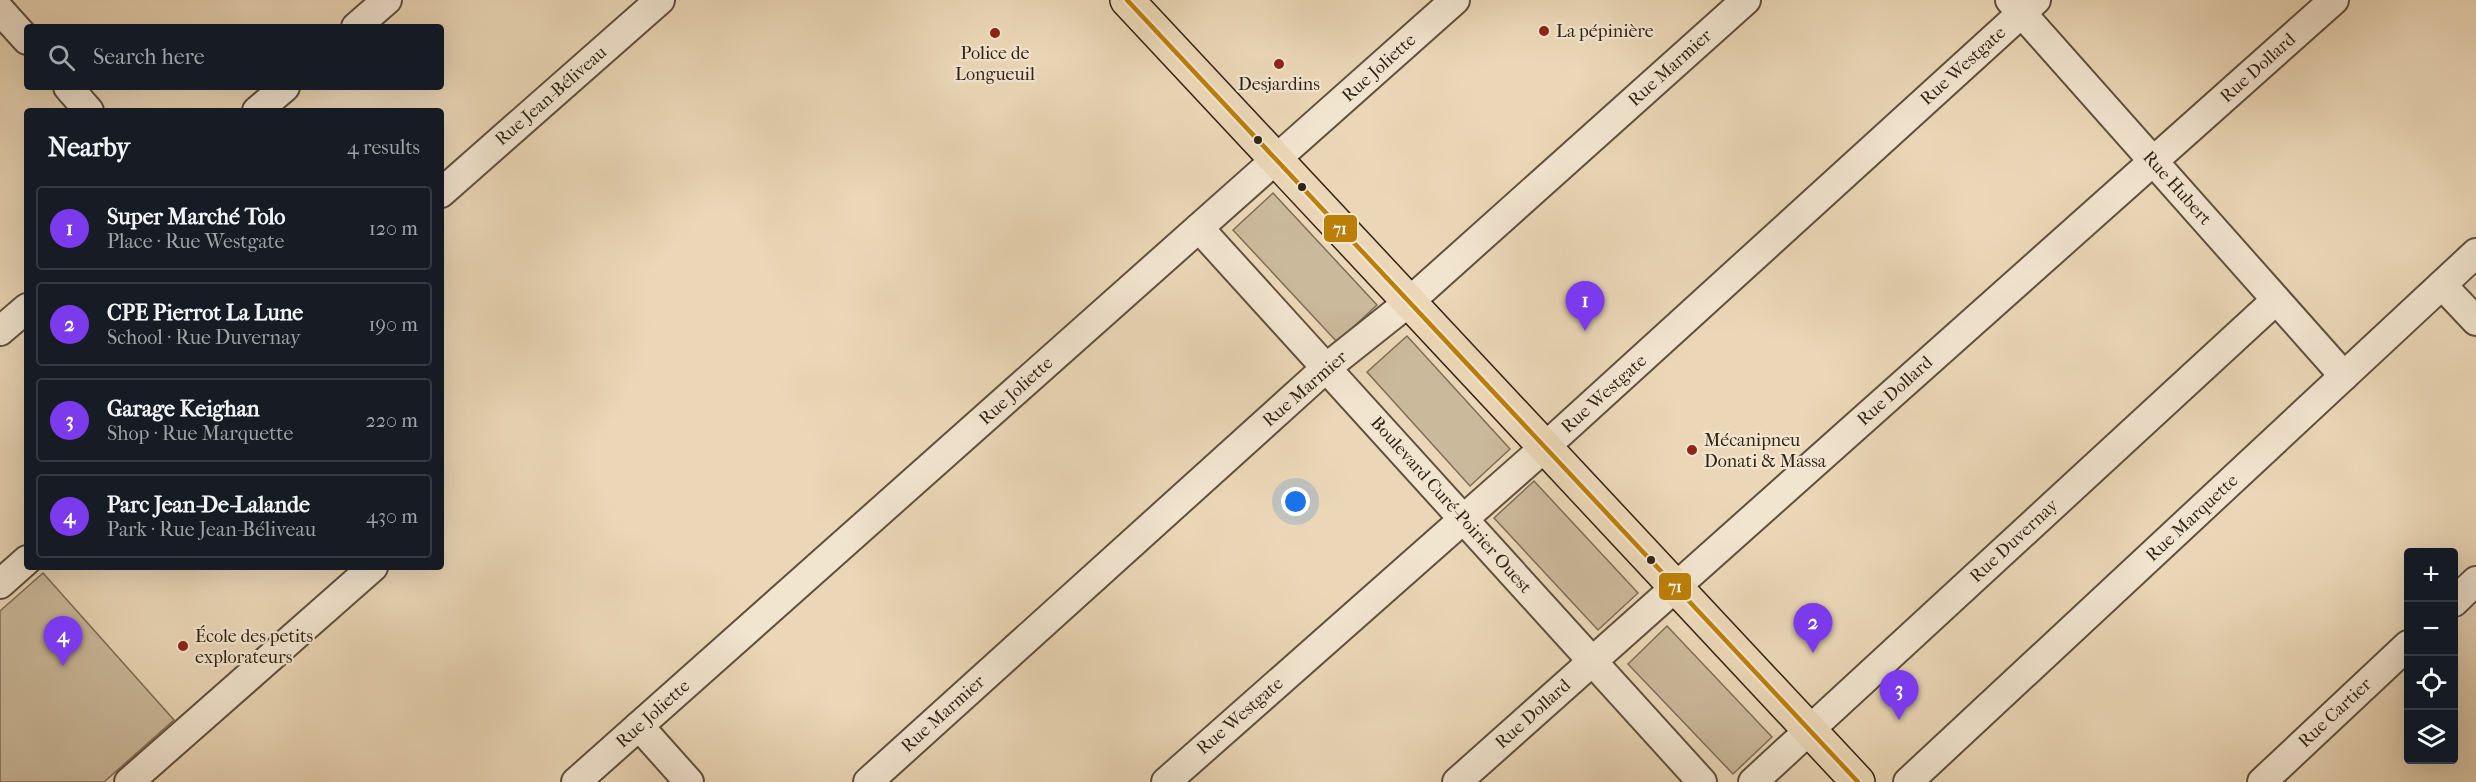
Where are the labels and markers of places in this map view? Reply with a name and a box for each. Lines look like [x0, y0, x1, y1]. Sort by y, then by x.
place label: La pépinière [1556, 21, 1654, 42]
marker: La pépinière [1537, 24, 1551, 38]
marker: Police de Longueuil [988, 26, 1002, 40]
place label: Police de Longueuil [955, 43, 1035, 85]
marker: Desjardins [1272, 57, 1286, 71]
place label: Desjardins [1238, 74, 1320, 95]
unlabelled marker [1252, 134, 1264, 146]
unlabelled marker [1296, 181, 1308, 193]
pin: 1 [1566, 282, 1604, 331]
place label: Mécanipneu Donati & Massa [1704, 430, 1827, 472]
marker: Mécanipneu Donati & Massa [1685, 443, 1699, 457]
unlabelled marker [1645, 554, 1657, 566]
pin: 2 [1794, 604, 1832, 653]
pin: 4 [44, 616, 82, 666]
place label: École des petits explorateurs [195, 625, 313, 668]
marker: École des petits explorateurs [176, 639, 190, 653]
pin: 3 [1880, 670, 1918, 720]

